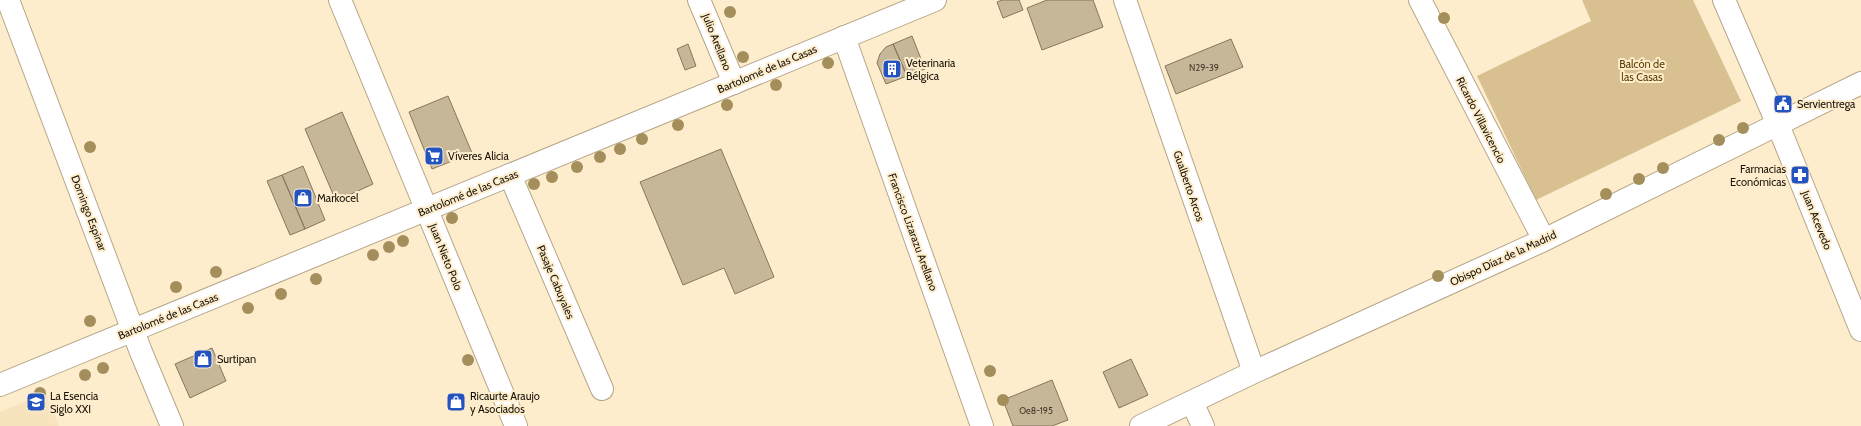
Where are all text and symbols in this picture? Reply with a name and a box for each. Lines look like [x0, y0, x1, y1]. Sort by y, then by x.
street label: Julio Arellano [699, 10, 735, 73]
street label: Bartolomé de las Casas [715, 41, 819, 96]
place label: Veterinaria Bélgica [906, 56, 956, 83]
park label: Balcón de las Casas [1619, 57, 1665, 84]
building icon: Veterinaria Bélgica [881, 58, 903, 80]
house number: N29-39 [1189, 62, 1219, 73]
street label: Ricardo Villavicencio [1453, 75, 1509, 165]
public building icon: Servientrega [1772, 93, 1794, 115]
place label: Servientrega [1797, 97, 1856, 111]
supermarket icon: Víveres Alicia [423, 145, 445, 167]
place label: Víveres Alicia [448, 149, 509, 163]
street label: Gualberto Arcos [1170, 149, 1208, 224]
place label: Farmacias Económicas [1730, 162, 1786, 189]
pharmacy icon: Farmacias Económicas [1789, 164, 1811, 186]
street label: Bartolomé de las Casas [416, 166, 521, 220]
street label: Francisco Lizarazu Arellano [885, 171, 941, 293]
street label: Domingo Espinar [68, 173, 110, 253]
shop icon: Markocel [292, 187, 314, 209]
street label: Juan Acevedo [1798, 187, 1835, 252]
place label: Markocel [317, 191, 359, 205]
street label: Juan Nieto Polo [426, 221, 466, 293]
street label: Obispo Díaz de la Madrid [1447, 227, 1559, 289]
street label: Pasaje Cabuyales [534, 243, 578, 322]
street label: Bartolomé de las Casas [116, 289, 221, 343]
shop icon: Surtipan [192, 348, 214, 370]
place label: Surtipan [217, 352, 256, 366]
place label: La Esencia Siglo XXI [50, 389, 99, 416]
place label: Ricaurte Araujo y Asociados [470, 389, 540, 416]
school or university icon: La Esencia Siglo XXI [25, 391, 47, 413]
shop icon: Ricaurte Araujo y Asociados [445, 391, 467, 413]
house number: Oe8-195 [1019, 405, 1053, 416]

